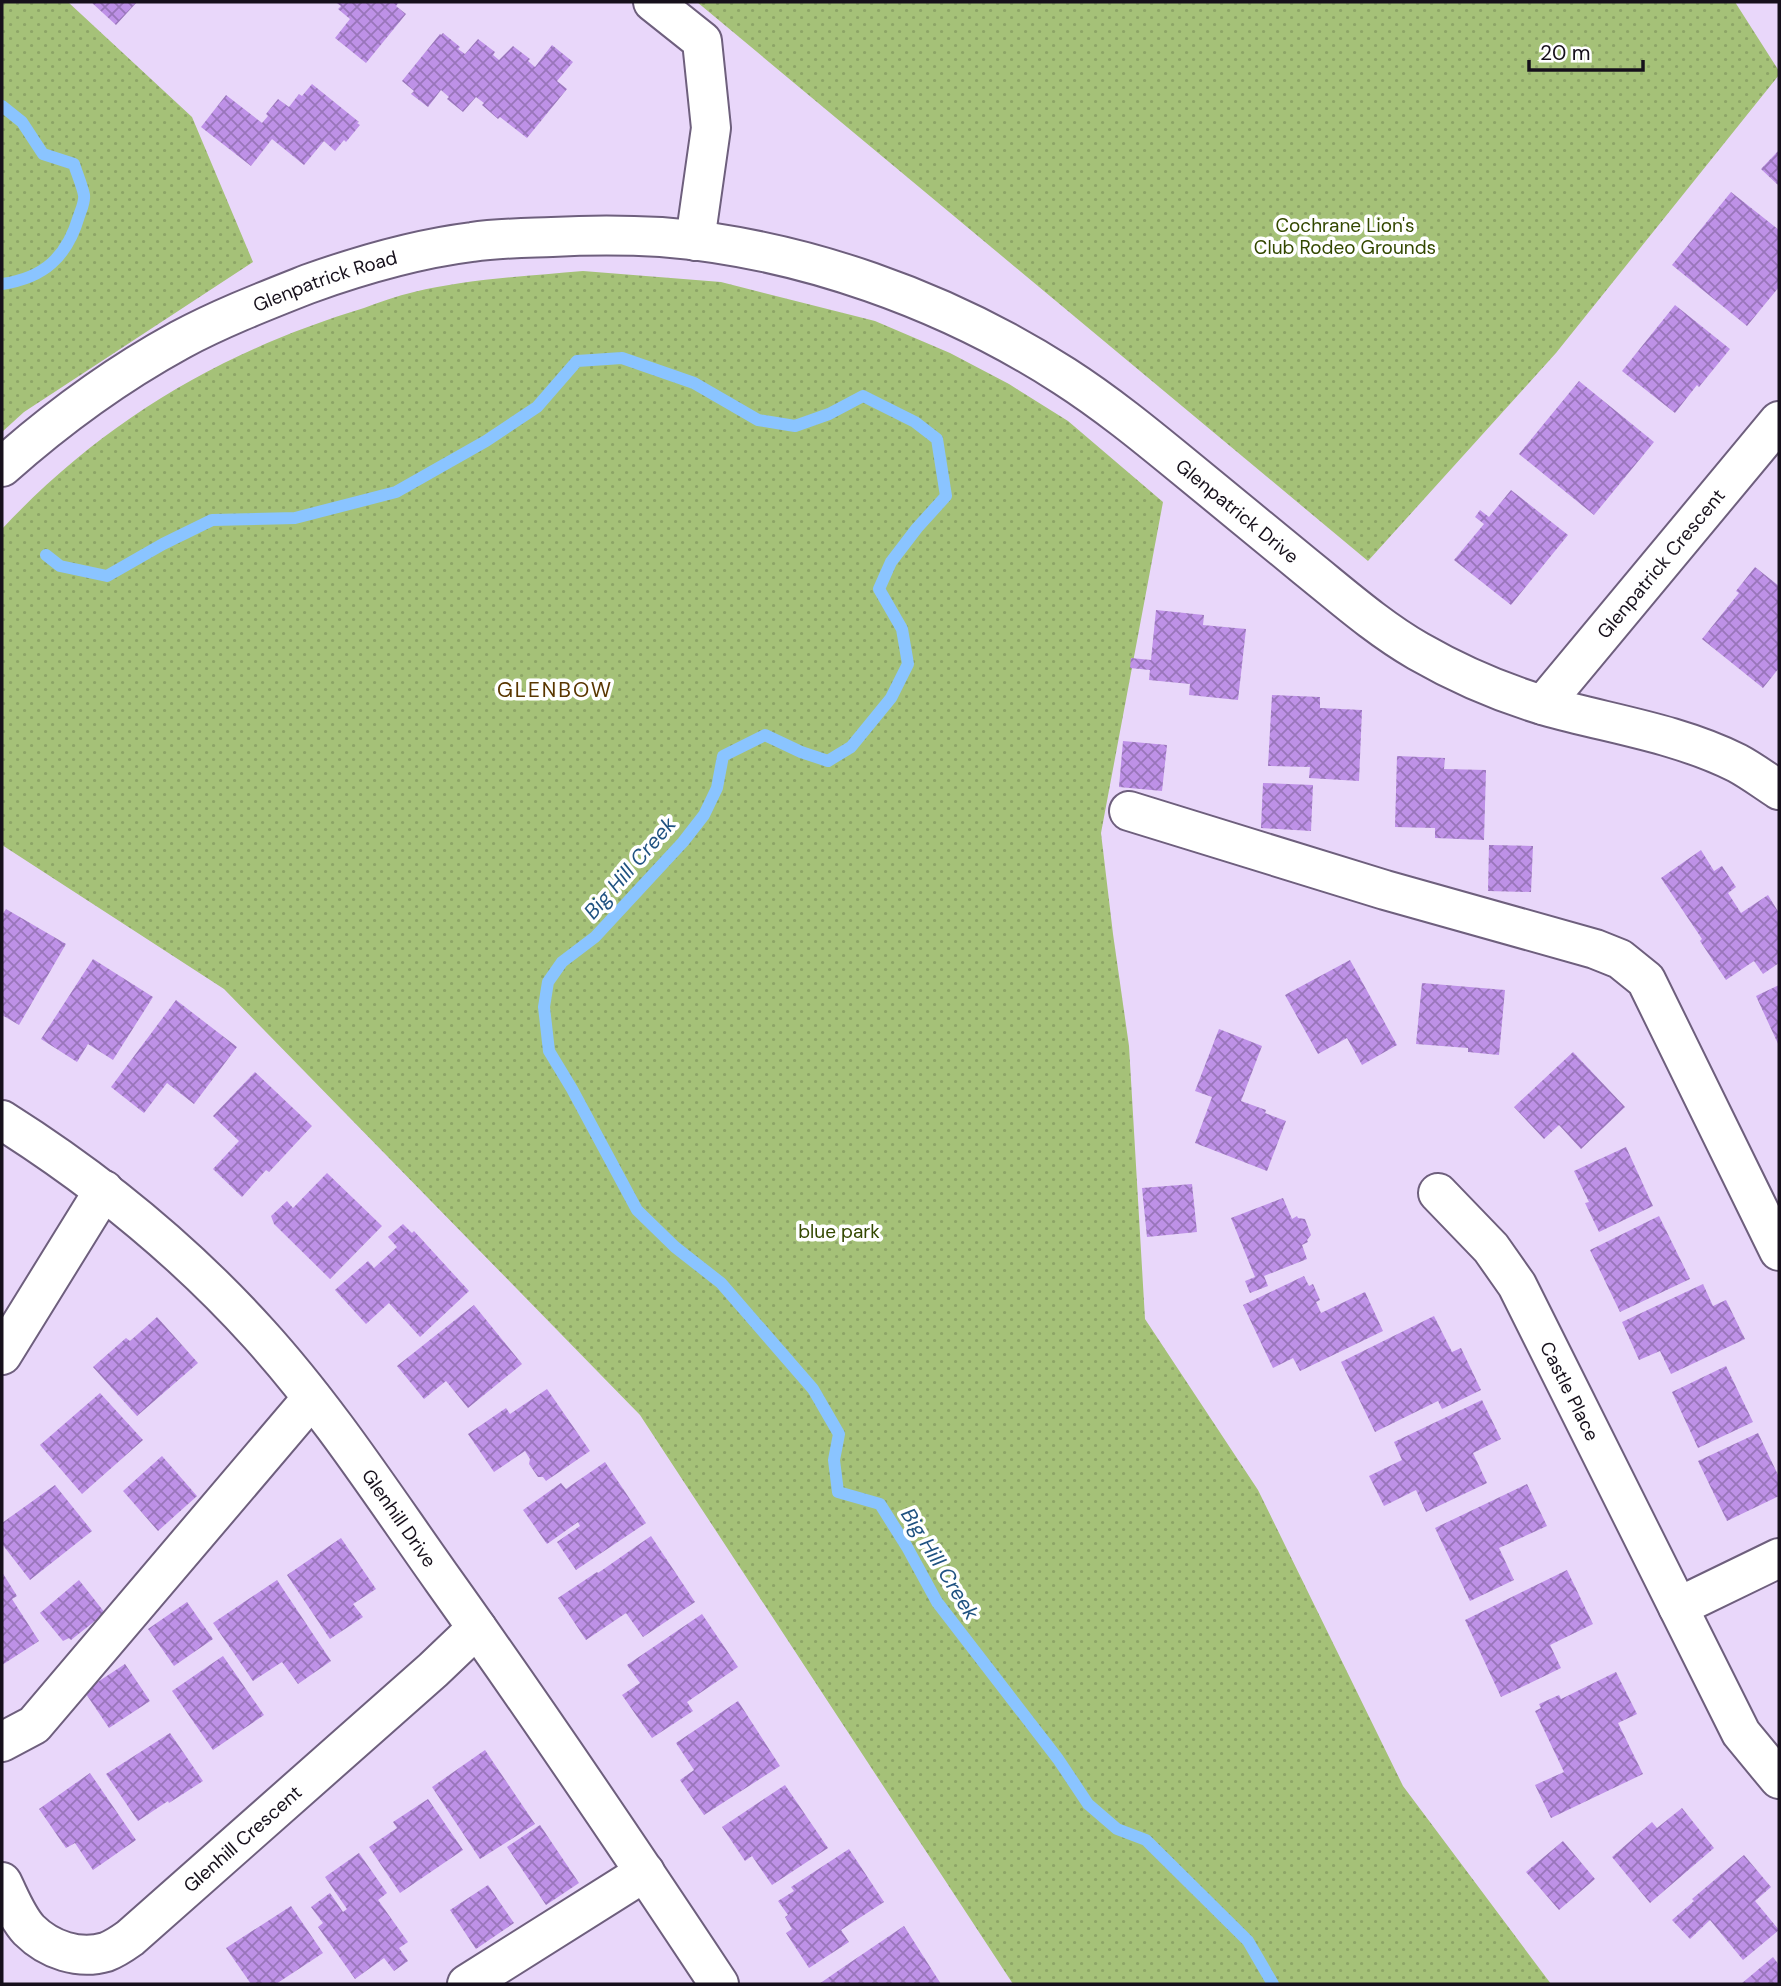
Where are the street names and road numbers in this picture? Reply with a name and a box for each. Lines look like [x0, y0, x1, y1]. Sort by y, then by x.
street label: Glenpatrick Road [249, 245, 400, 318]
street label: Glenpatrick Drive [1171, 453, 1304, 569]
street label: Glenpatrick Crescent [1591, 484, 1731, 644]
street label: Castle Place [1534, 1337, 1605, 1445]
street label: Glenhill Drive [356, 1464, 442, 1572]
street label: Glenhill Crescent [178, 1780, 307, 1898]

